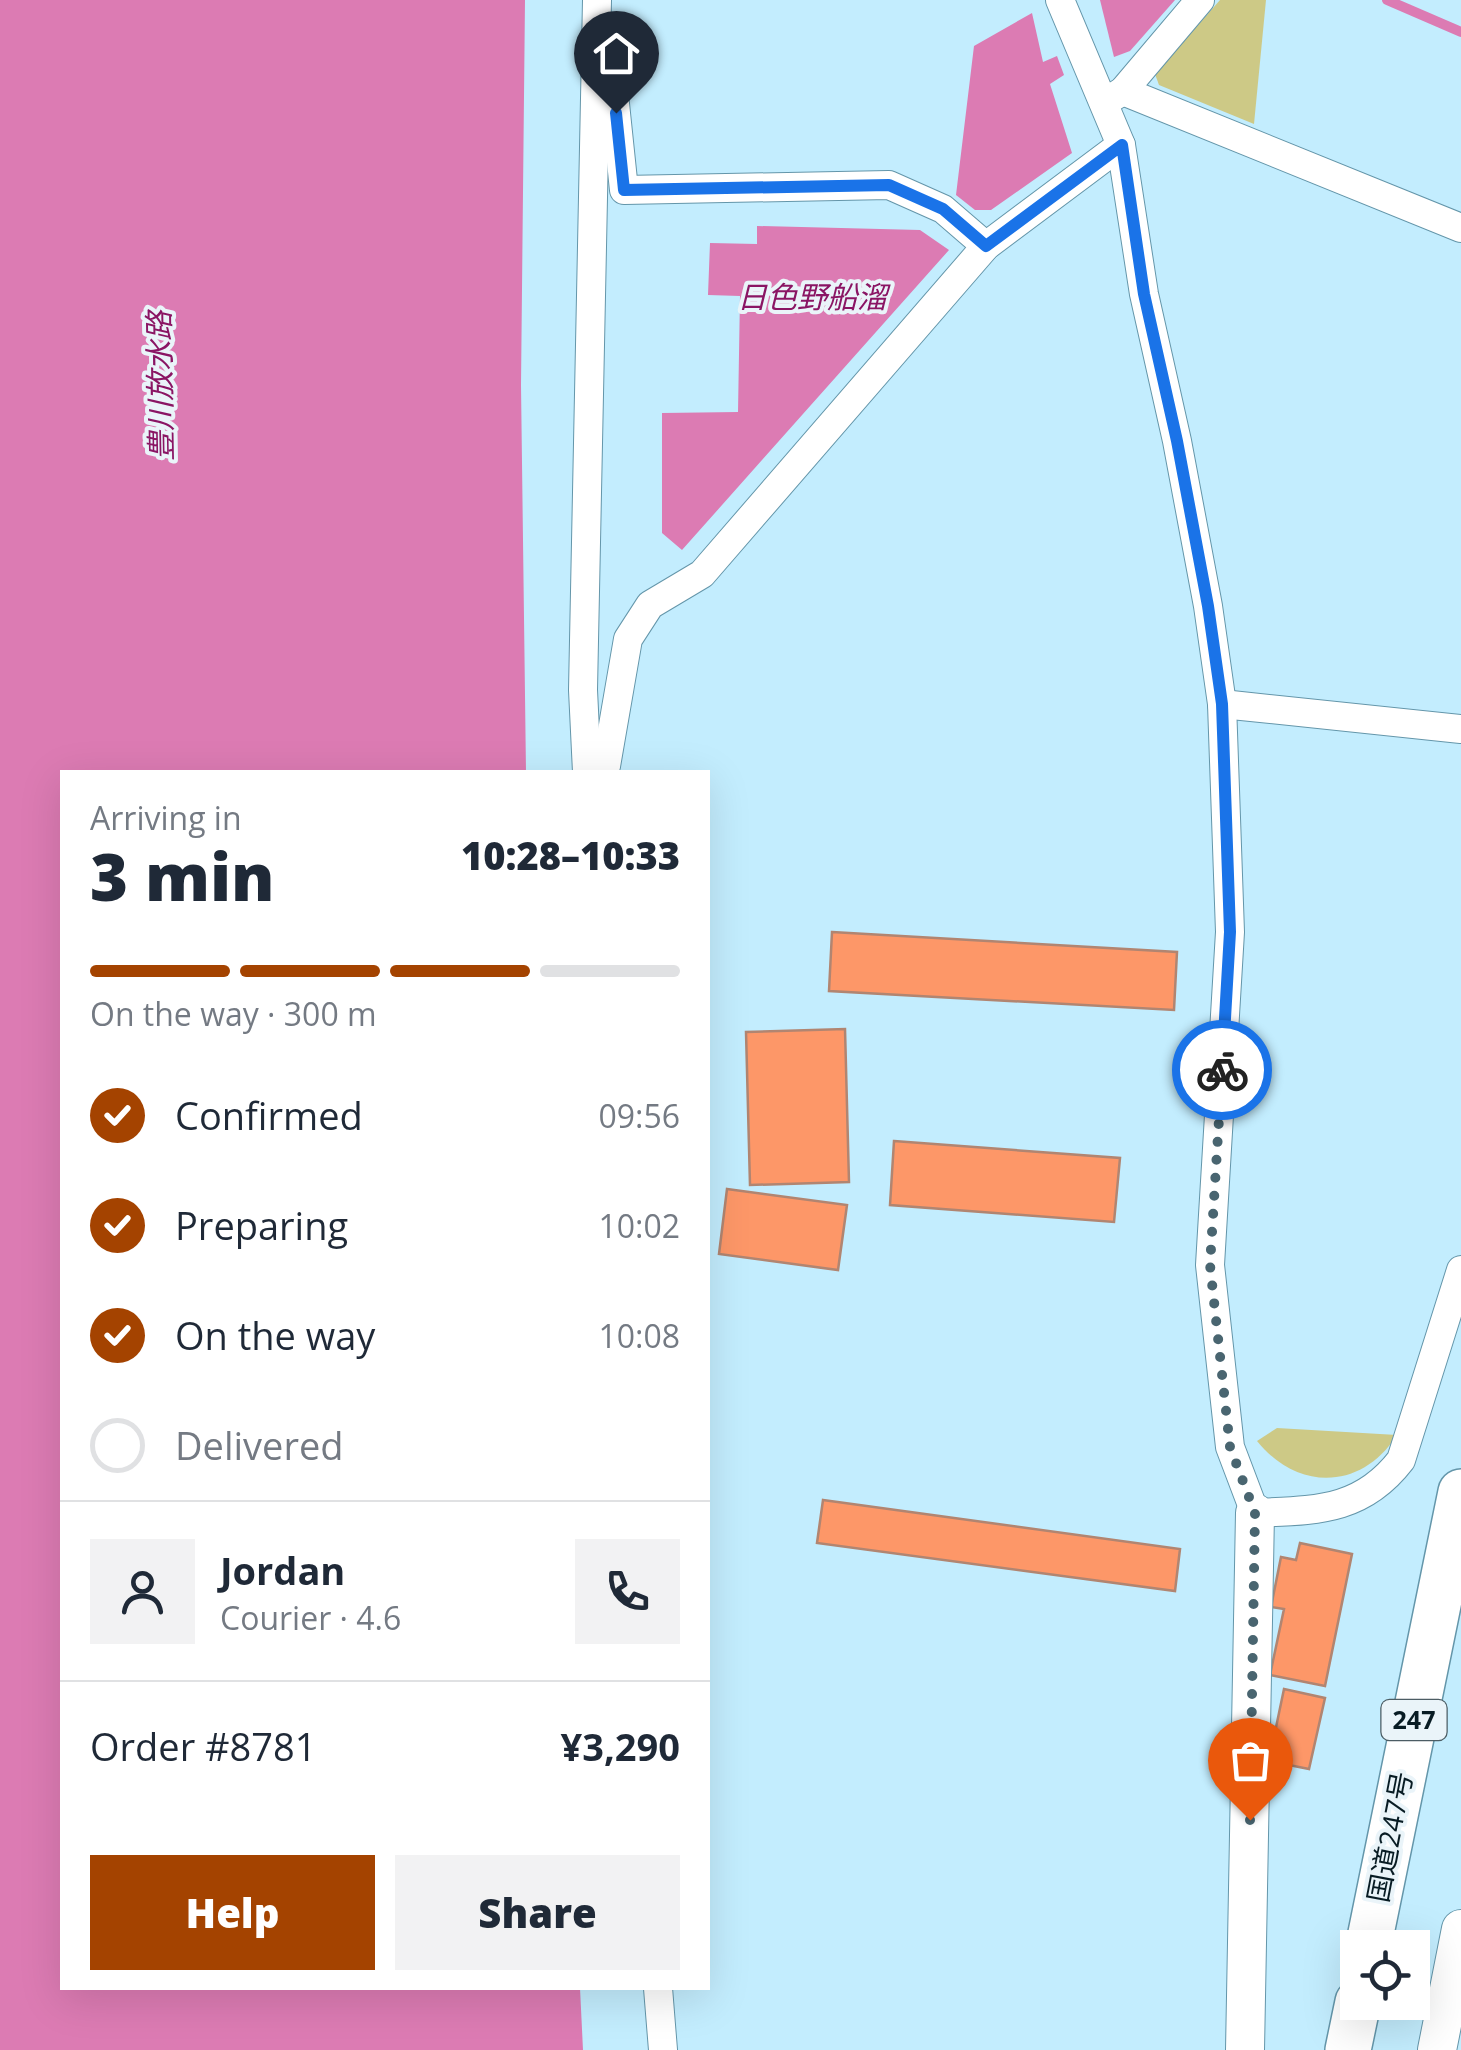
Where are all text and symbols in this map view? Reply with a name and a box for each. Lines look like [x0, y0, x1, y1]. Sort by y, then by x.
pin [574, 11, 659, 114]
icon: home [589, 26, 644, 81]
water label: 日色野船溜 [737, 276, 891, 317]
water label: 豊川放水路 [138, 308, 181, 461]
text: Arriving in [90, 796, 242, 839]
text: 10:28–10:33 [461, 829, 680, 881]
text: 3 min [90, 832, 275, 920]
text: On the way · 300 m [90, 992, 377, 1035]
courier [1172, 1020, 1272, 1120]
icon: bike [1195, 1043, 1250, 1098]
icon: check [90, 1088, 145, 1143]
text: Confirmed [175, 1089, 363, 1141]
text: 09:56 [598, 1094, 680, 1137]
icon: check [90, 1198, 145, 1253]
text: Preparing [175, 1199, 348, 1251]
text: 10:02 [598, 1204, 680, 1247]
icon: check [90, 1308, 145, 1363]
text: On the way [175, 1309, 375, 1361]
text: 10:08 [598, 1314, 680, 1357]
text: Delivered [175, 1419, 344, 1471]
button: person [90, 1539, 195, 1644]
button: phone [575, 1539, 680, 1644]
text: Jordan [220, 1544, 345, 1596]
text: Courier · 4.6 [220, 1596, 401, 1639]
road number: 247 [1382, 1700, 1446, 1740]
pin [1208, 1718, 1293, 1821]
text: Order #8781 [90, 1720, 317, 1772]
text: ¥3,290 [561, 1720, 680, 1772]
icon: bag [1223, 1733, 1278, 1788]
street label: 国道247号 [1358, 1768, 1420, 1905]
button: Help [90, 1855, 375, 1970]
button: Share [395, 1855, 680, 1970]
map controls [1340, 1930, 1430, 2020]
button: locate [1340, 1930, 1430, 2020]

